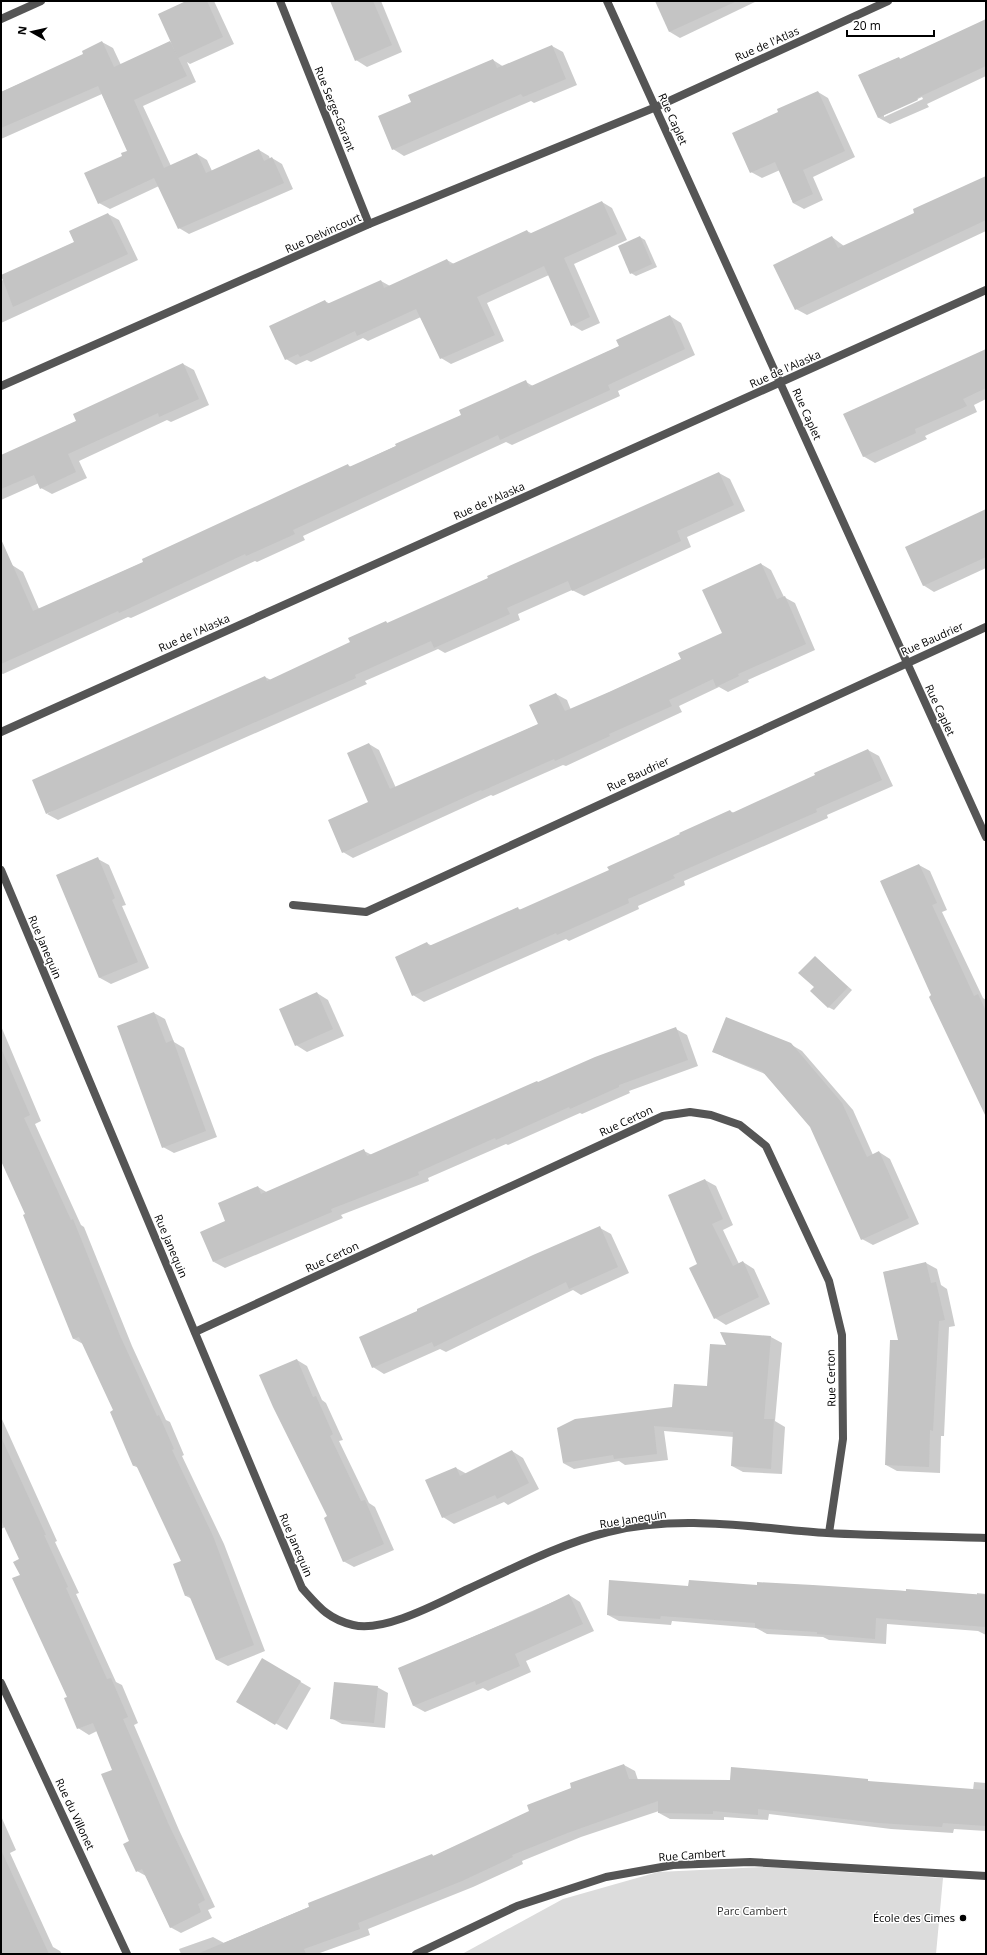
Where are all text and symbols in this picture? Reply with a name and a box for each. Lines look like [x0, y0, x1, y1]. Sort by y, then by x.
north arrow [12, 12, 52, 52]
scale bar [847, 12, 934, 38]
text: 20 m [853, 17, 881, 34]
street label: Rue de l'Atlas [732, 23, 801, 64]
text: N [14, 25, 30, 36]
street label: Rue Serge-Garant [312, 64, 359, 154]
street label: Rue Caplet [655, 91, 692, 147]
street label: Rue Delvincourt [282, 209, 363, 256]
street label: Rue de l'Alaska [747, 346, 823, 391]
street label: Rue Caplet [789, 386, 826, 442]
street label: Rue de l'Alaska [451, 478, 527, 523]
street label: Rue de l'Alaska [156, 610, 232, 655]
street label: Rue Baudrier [898, 618, 966, 659]
street label: Rue Caplet [922, 682, 959, 738]
street label: Rue Baudrier [604, 752, 672, 795]
street label: Rue Janequin [25, 913, 66, 981]
street label: Rue Certon [597, 1102, 655, 1139]
street label: Rue Janequin [151, 1212, 192, 1280]
street label: Rue Certon [303, 1238, 361, 1275]
street label: Rue Certon [822, 1349, 839, 1407]
street label: Rue Janequin [598, 1506, 667, 1531]
street label: Rue Janequin [276, 1511, 317, 1579]
street label: Rue du Villonet [52, 1776, 99, 1852]
street label: Rue Cambert [658, 1845, 726, 1864]
park label: Parc Cambert [717, 1903, 787, 1918]
place label: École des Cimes [873, 1910, 955, 1925]
marker: École des Cimes [958, 1913, 968, 1923]

